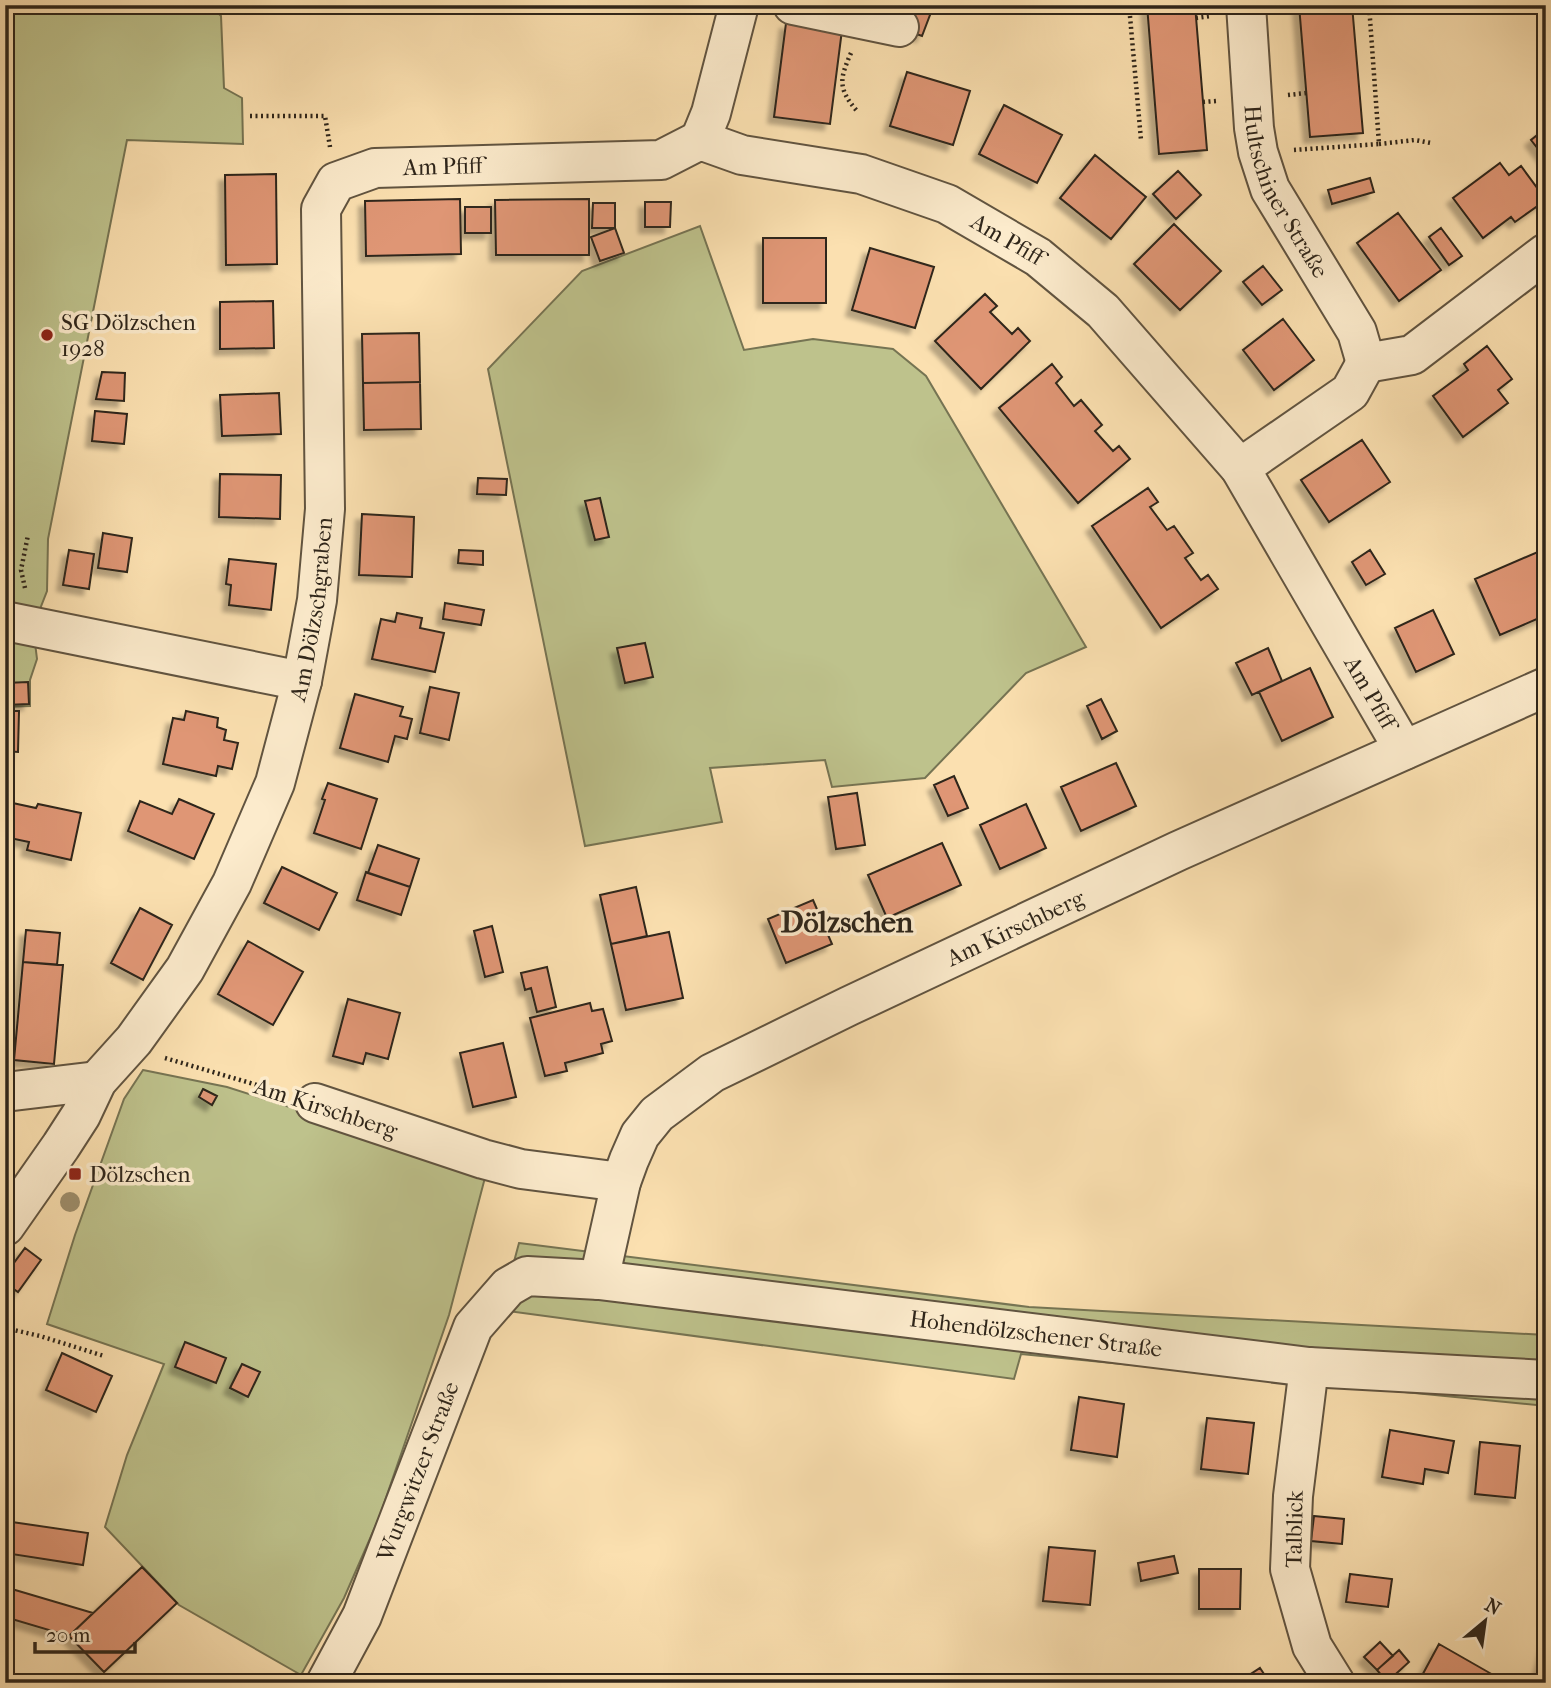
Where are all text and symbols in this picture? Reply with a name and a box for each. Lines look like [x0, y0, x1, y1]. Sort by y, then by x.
street label: Hultschiner Straße [1239, 104, 1334, 283]
street label: Am Pfiff [402, 152, 488, 181]
street label: Am Pfiff [965, 207, 1053, 274]
place label: SG Dölzschen 1928 [61, 309, 196, 362]
marker: SG Dölzschen 1928 [39, 327, 55, 343]
street label: Am Dölzschgraben [284, 515, 338, 705]
street label: Am Pfiff [1338, 651, 1404, 738]
street label: Am Kirschberg [941, 884, 1089, 973]
district label: Dölzschen [781, 905, 914, 940]
street label: Am Kirschberg [250, 1072, 402, 1145]
place label: Dölzschen [89, 1161, 191, 1188]
marker: Dölzschen [67, 1166, 83, 1182]
street label: Hohendölzschener Straße [908, 1305, 1164, 1363]
street label: Wurgwitzer Straße [371, 1378, 465, 1566]
street label: Talblick [1280, 1489, 1309, 1568]
north arrow [1450, 1586, 1520, 1656]
text: N [1481, 1594, 1505, 1620]
scale bar [35, 1611, 135, 1655]
text: 20 m [46, 1623, 91, 1647]

